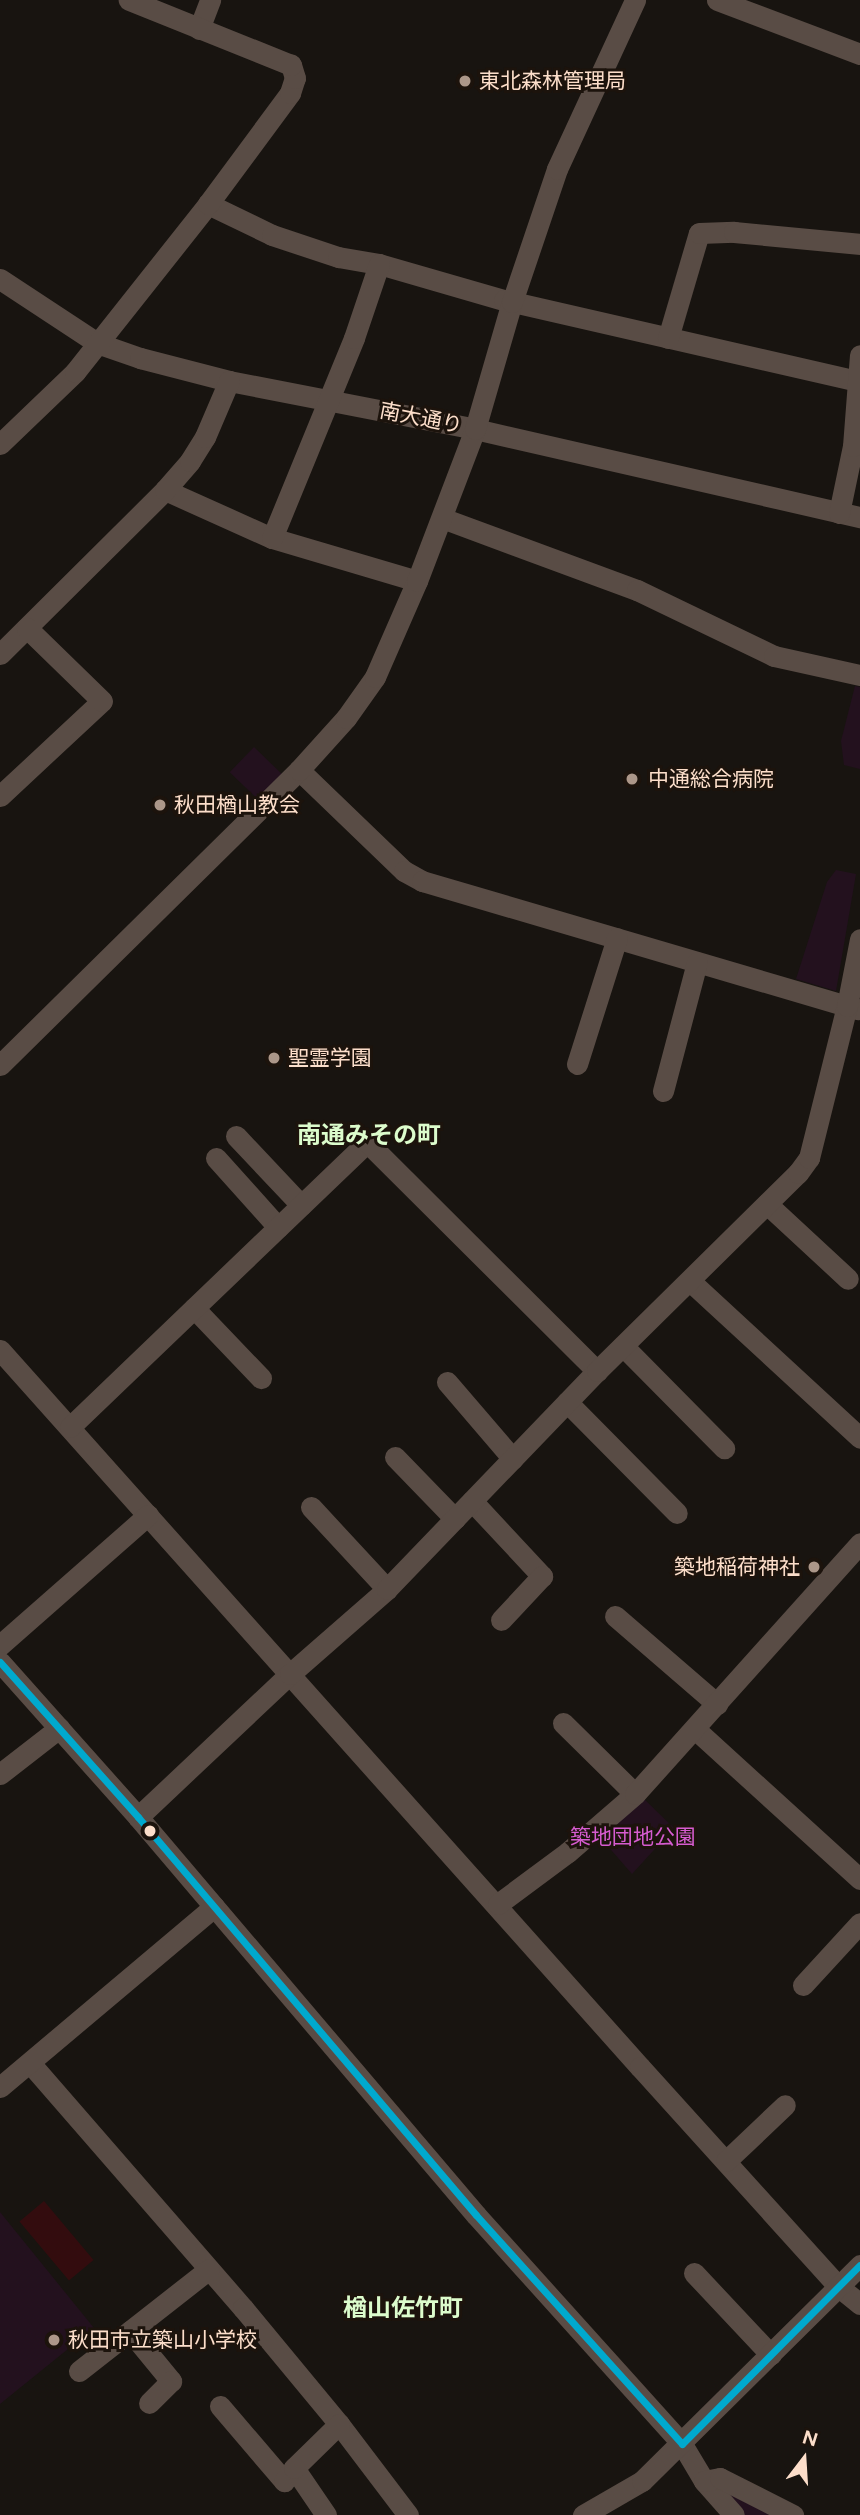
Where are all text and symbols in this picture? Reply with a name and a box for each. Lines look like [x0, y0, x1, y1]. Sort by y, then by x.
place label: 東北森林管理局 [479, 68, 626, 94]
marker: 東北森林管理局 [457, 73, 473, 89]
street label: 南大通り [377, 398, 465, 438]
place label: 中通総合病院 [648, 766, 774, 792]
marker: 中通総合病院 [622, 769, 642, 789]
place label: 秋田楢山教会 [174, 792, 300, 818]
marker: 秋田楢山教会 [152, 797, 168, 813]
place label: 聖霊学園 [288, 1045, 372, 1071]
marker: 聖霊学園 [266, 1050, 282, 1066]
district label: 南通みその町 [297, 1121, 441, 1149]
place label: 築地稲荷神社 [674, 1554, 800, 1580]
marker: 築地稲荷神社 [806, 1559, 822, 1575]
unlabelled marker [143, 1824, 157, 1838]
park label: 築地団地公園 [570, 1824, 696, 1850]
district label: 楢山佐竹町 [343, 2294, 463, 2322]
place label: 秋田市立築山小学校 [68, 2327, 257, 2353]
marker: 秋田市立築山小学校 [46, 2332, 62, 2348]
north arrow [769, 2424, 839, 2494]
text: N [800, 2425, 821, 2452]

